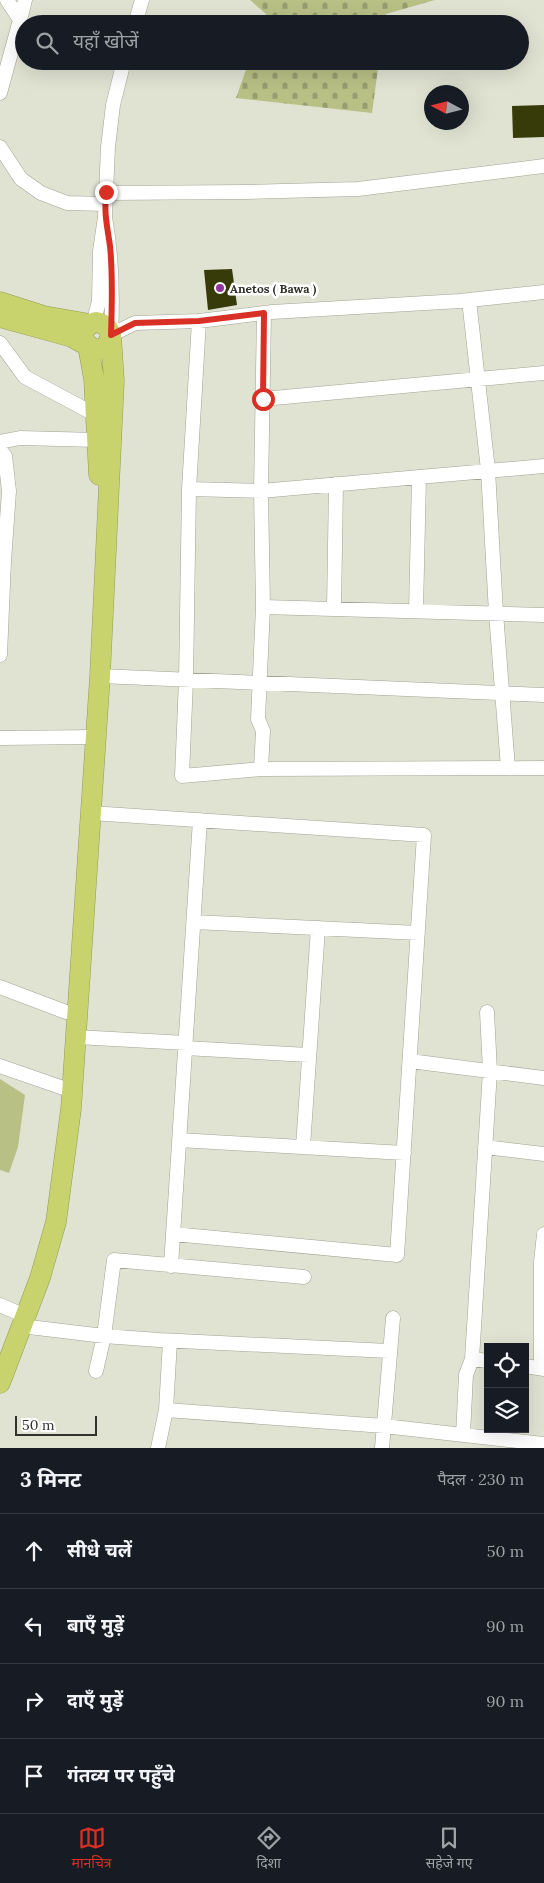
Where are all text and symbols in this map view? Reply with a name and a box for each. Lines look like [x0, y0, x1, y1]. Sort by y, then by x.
search box [15, 15, 529, 70]
icon: search [33, 29, 61, 57]
text: यहाँ खोजें [73, 29, 139, 53]
north arrow [424, 85, 469, 130]
route end [95, 181, 118, 204]
place label: Anetos ( Bawa ) [230, 281, 317, 297]
marker: Anetos ( Bawa ) [214, 282, 226, 294]
route start [252, 388, 275, 411]
map controls [484, 1343, 529, 1433]
button: locate [484, 1343, 529, 1388]
button: layers [484, 1388, 529, 1433]
scale bar [15, 1413, 98, 1436]
text: 50 m [22, 1416, 55, 1434]
text: 3 मिनट [20, 1466, 81, 1493]
text: पैदल · 230 m [437, 1469, 524, 1489]
icon: ahead [20, 1537, 48, 1565]
text: सीधे चलें [67, 1538, 132, 1562]
text: 50 m [487, 1541, 524, 1561]
icon: left [20, 1612, 48, 1640]
text: बाएँ मुड़ें [67, 1613, 124, 1637]
text: 90 m [486, 1616, 524, 1636]
icon: right [20, 1687, 48, 1715]
text: दाएँ मुड़ें [67, 1688, 123, 1712]
text: 90 m [486, 1691, 524, 1711]
icon: arrive [20, 1762, 48, 1790]
text: गंतव्य पर पहुँचे [67, 1763, 175, 1787]
tab: मानचित्र [72, 1824, 112, 1874]
tab: दिशा [255, 1824, 283, 1874]
tab: सहेजे गए [426, 1824, 472, 1874]

